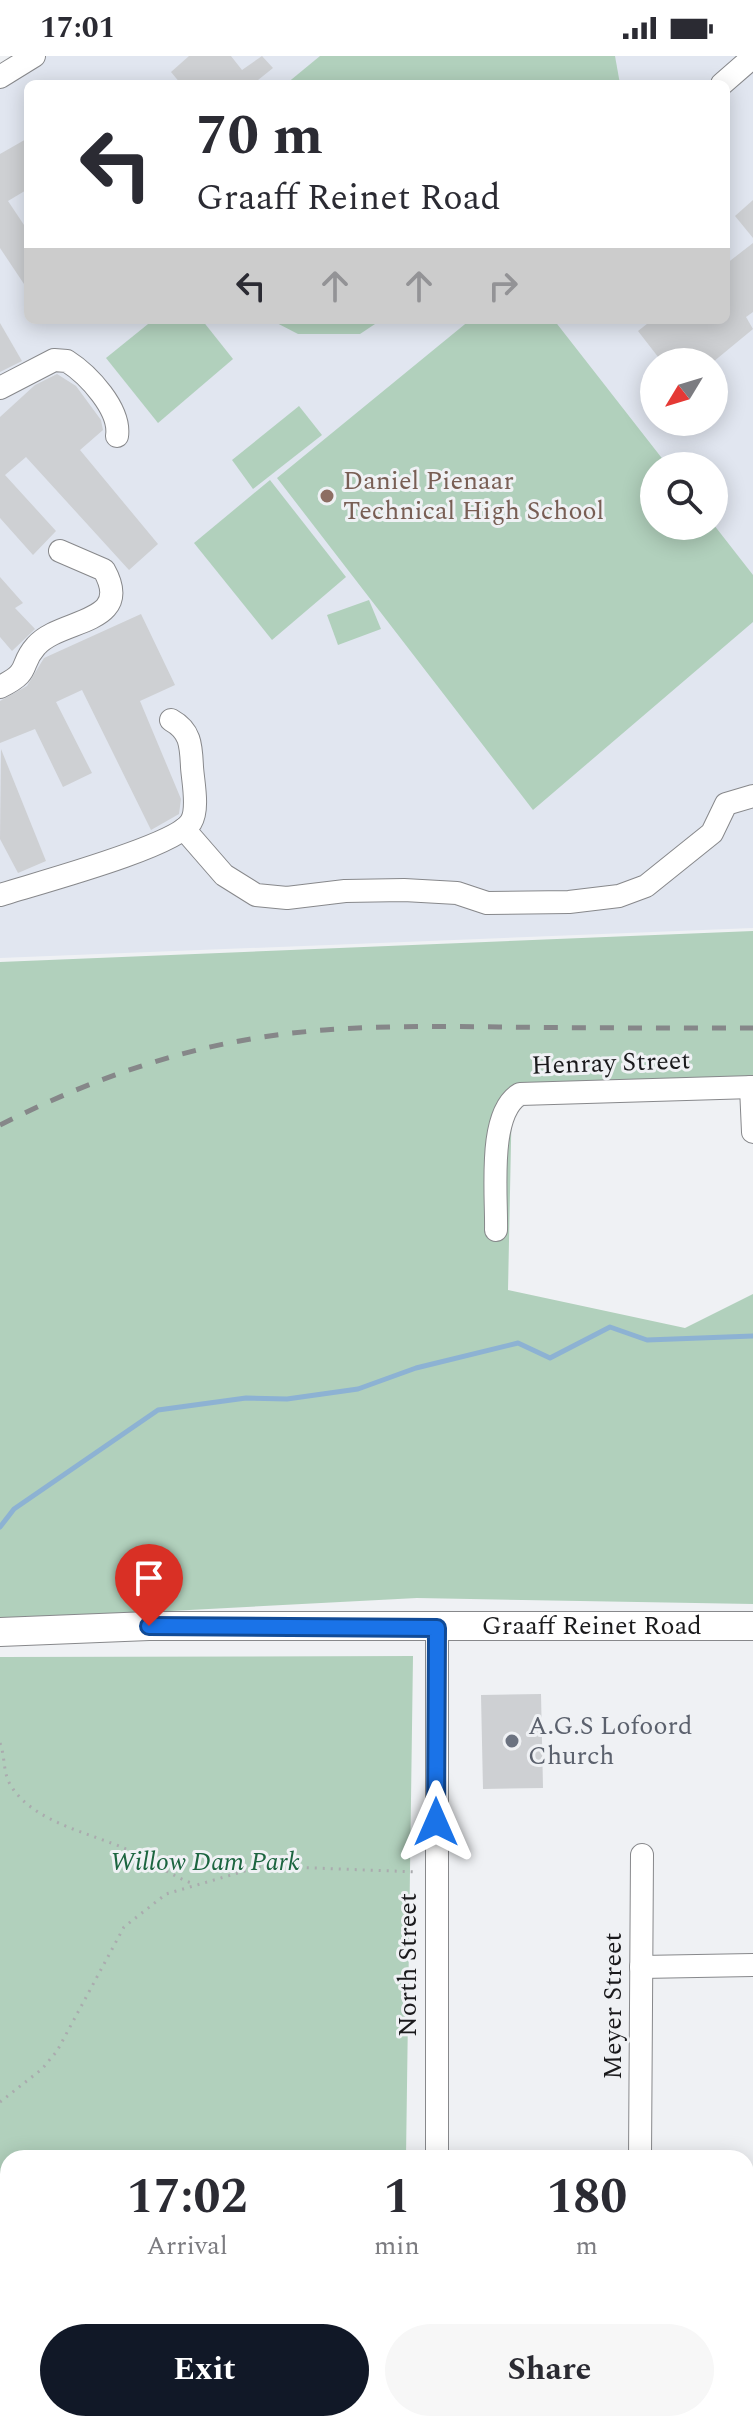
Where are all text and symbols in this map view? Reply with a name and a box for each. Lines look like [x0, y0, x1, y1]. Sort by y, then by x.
text: 17:01 [40, 5, 115, 51]
text: 70 m [196, 94, 323, 179]
icon: left [64, 112, 168, 216]
text: Graaff Reinet Road [196, 171, 501, 226]
icon: left [229, 264, 273, 308]
icon: ahead [313, 264, 357, 308]
icon: ahead [397, 264, 441, 308]
icon: right [481, 264, 525, 308]
north arrow [640, 348, 728, 436]
map controls [640, 348, 728, 540]
button: search [640, 452, 728, 540]
place label: Daniel Pienaar Technical High School [343, 461, 604, 531]
marker: Daniel Pienaar Technical High School [318, 487, 336, 505]
street label: Henray Street [531, 1040, 691, 1086]
pin [115, 1544, 183, 1626]
icon: arrive [127, 1556, 171, 1600]
street label: Graaff Reinet Road [482, 1606, 702, 1646]
place label: A.G.S Lofoord Church [528, 1706, 692, 1776]
marker: A.G.S Lofoord Church [503, 1732, 521, 1750]
position arrow [394, 1780, 478, 1864]
park label: Willow Dam Park [110, 1842, 300, 1882]
street label: North Street [388, 1893, 428, 2037]
street label: Meyer Street [593, 1932, 633, 2080]
text: 17:02 [127, 2161, 247, 2234]
text: 1 [383, 2161, 410, 2234]
text: 180 [546, 2161, 627, 2234]
text: Arrival [147, 2226, 228, 2266]
text: min [374, 2226, 420, 2266]
text: m [576, 2226, 598, 2266]
button: Exit [40, 2324, 369, 2416]
button: Share [385, 2324, 714, 2416]

